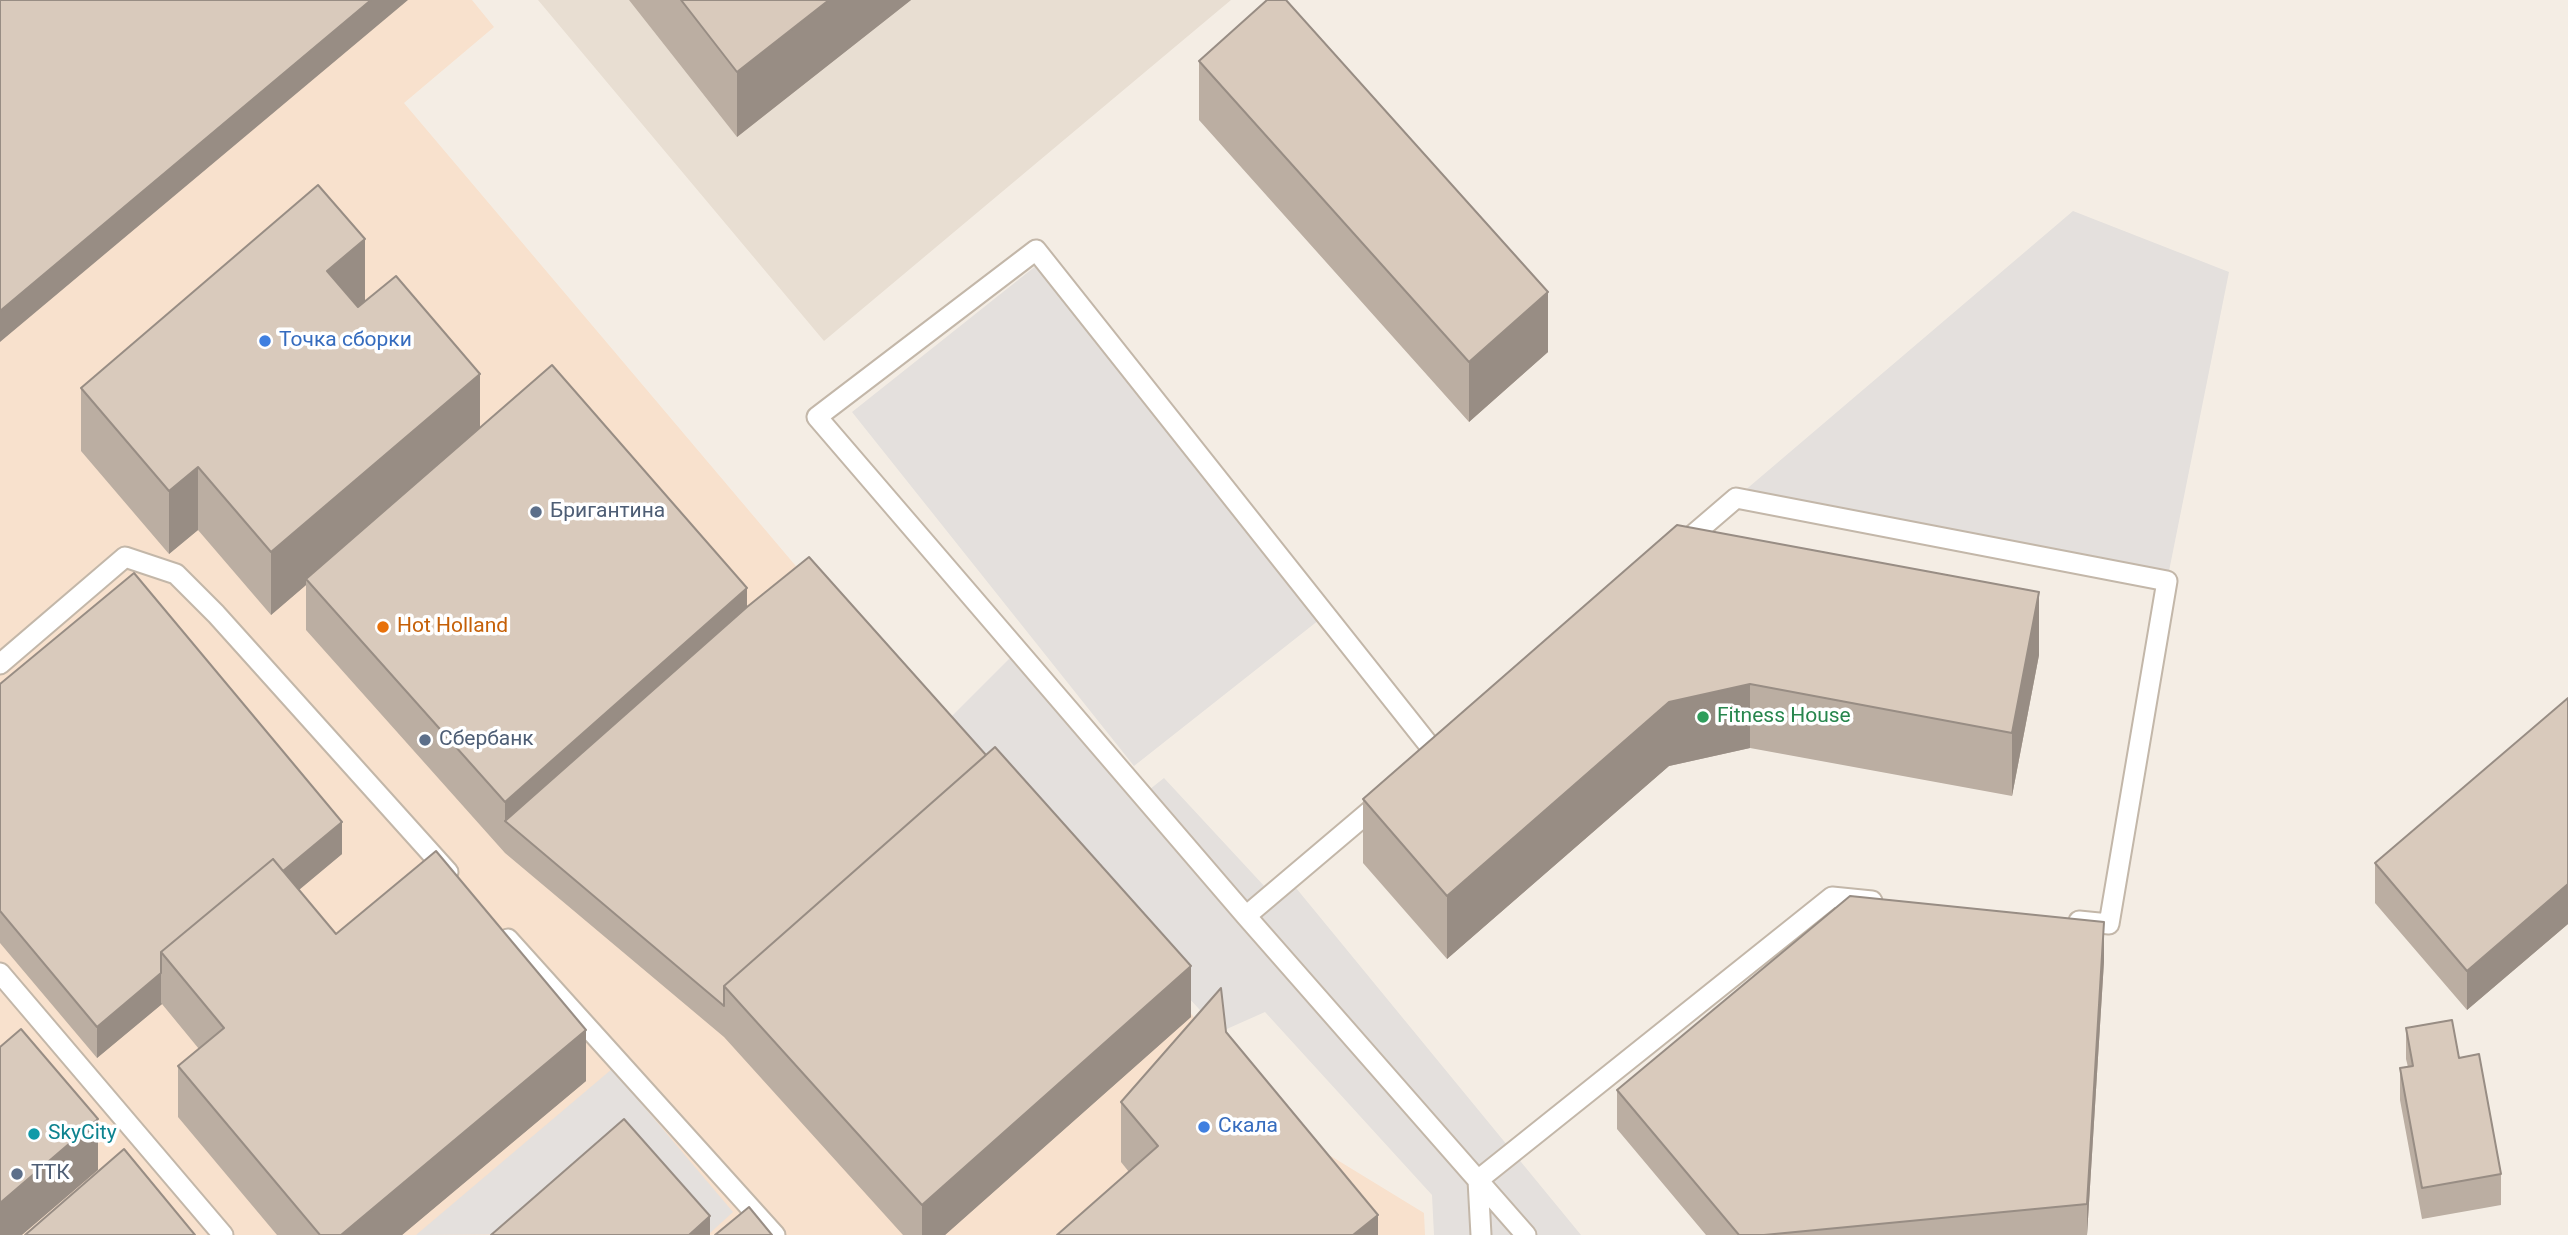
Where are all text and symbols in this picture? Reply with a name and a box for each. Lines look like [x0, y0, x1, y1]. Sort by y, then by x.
place label: Точка сборки [279, 328, 412, 354]
marker: Точка сборки [257, 333, 273, 349]
place label: Бригантина [550, 499, 665, 525]
marker: Бригантина [528, 504, 544, 520]
place label: Hot Holland [397, 614, 508, 640]
marker: Hot Holland [375, 619, 391, 635]
place label: Fitness House [1717, 704, 1851, 730]
marker: Fitness House [1695, 709, 1711, 725]
place label: Сбербанк [439, 727, 534, 753]
marker: Сбербанк [417, 732, 433, 748]
place label: Скала [1218, 1114, 1278, 1140]
marker: Скала [1196, 1119, 1212, 1135]
place label: SkyCity [48, 1121, 117, 1147]
marker: SkyCity [26, 1126, 42, 1142]
place label: ТТК [31, 1161, 70, 1187]
marker: ТТК [9, 1166, 25, 1182]

